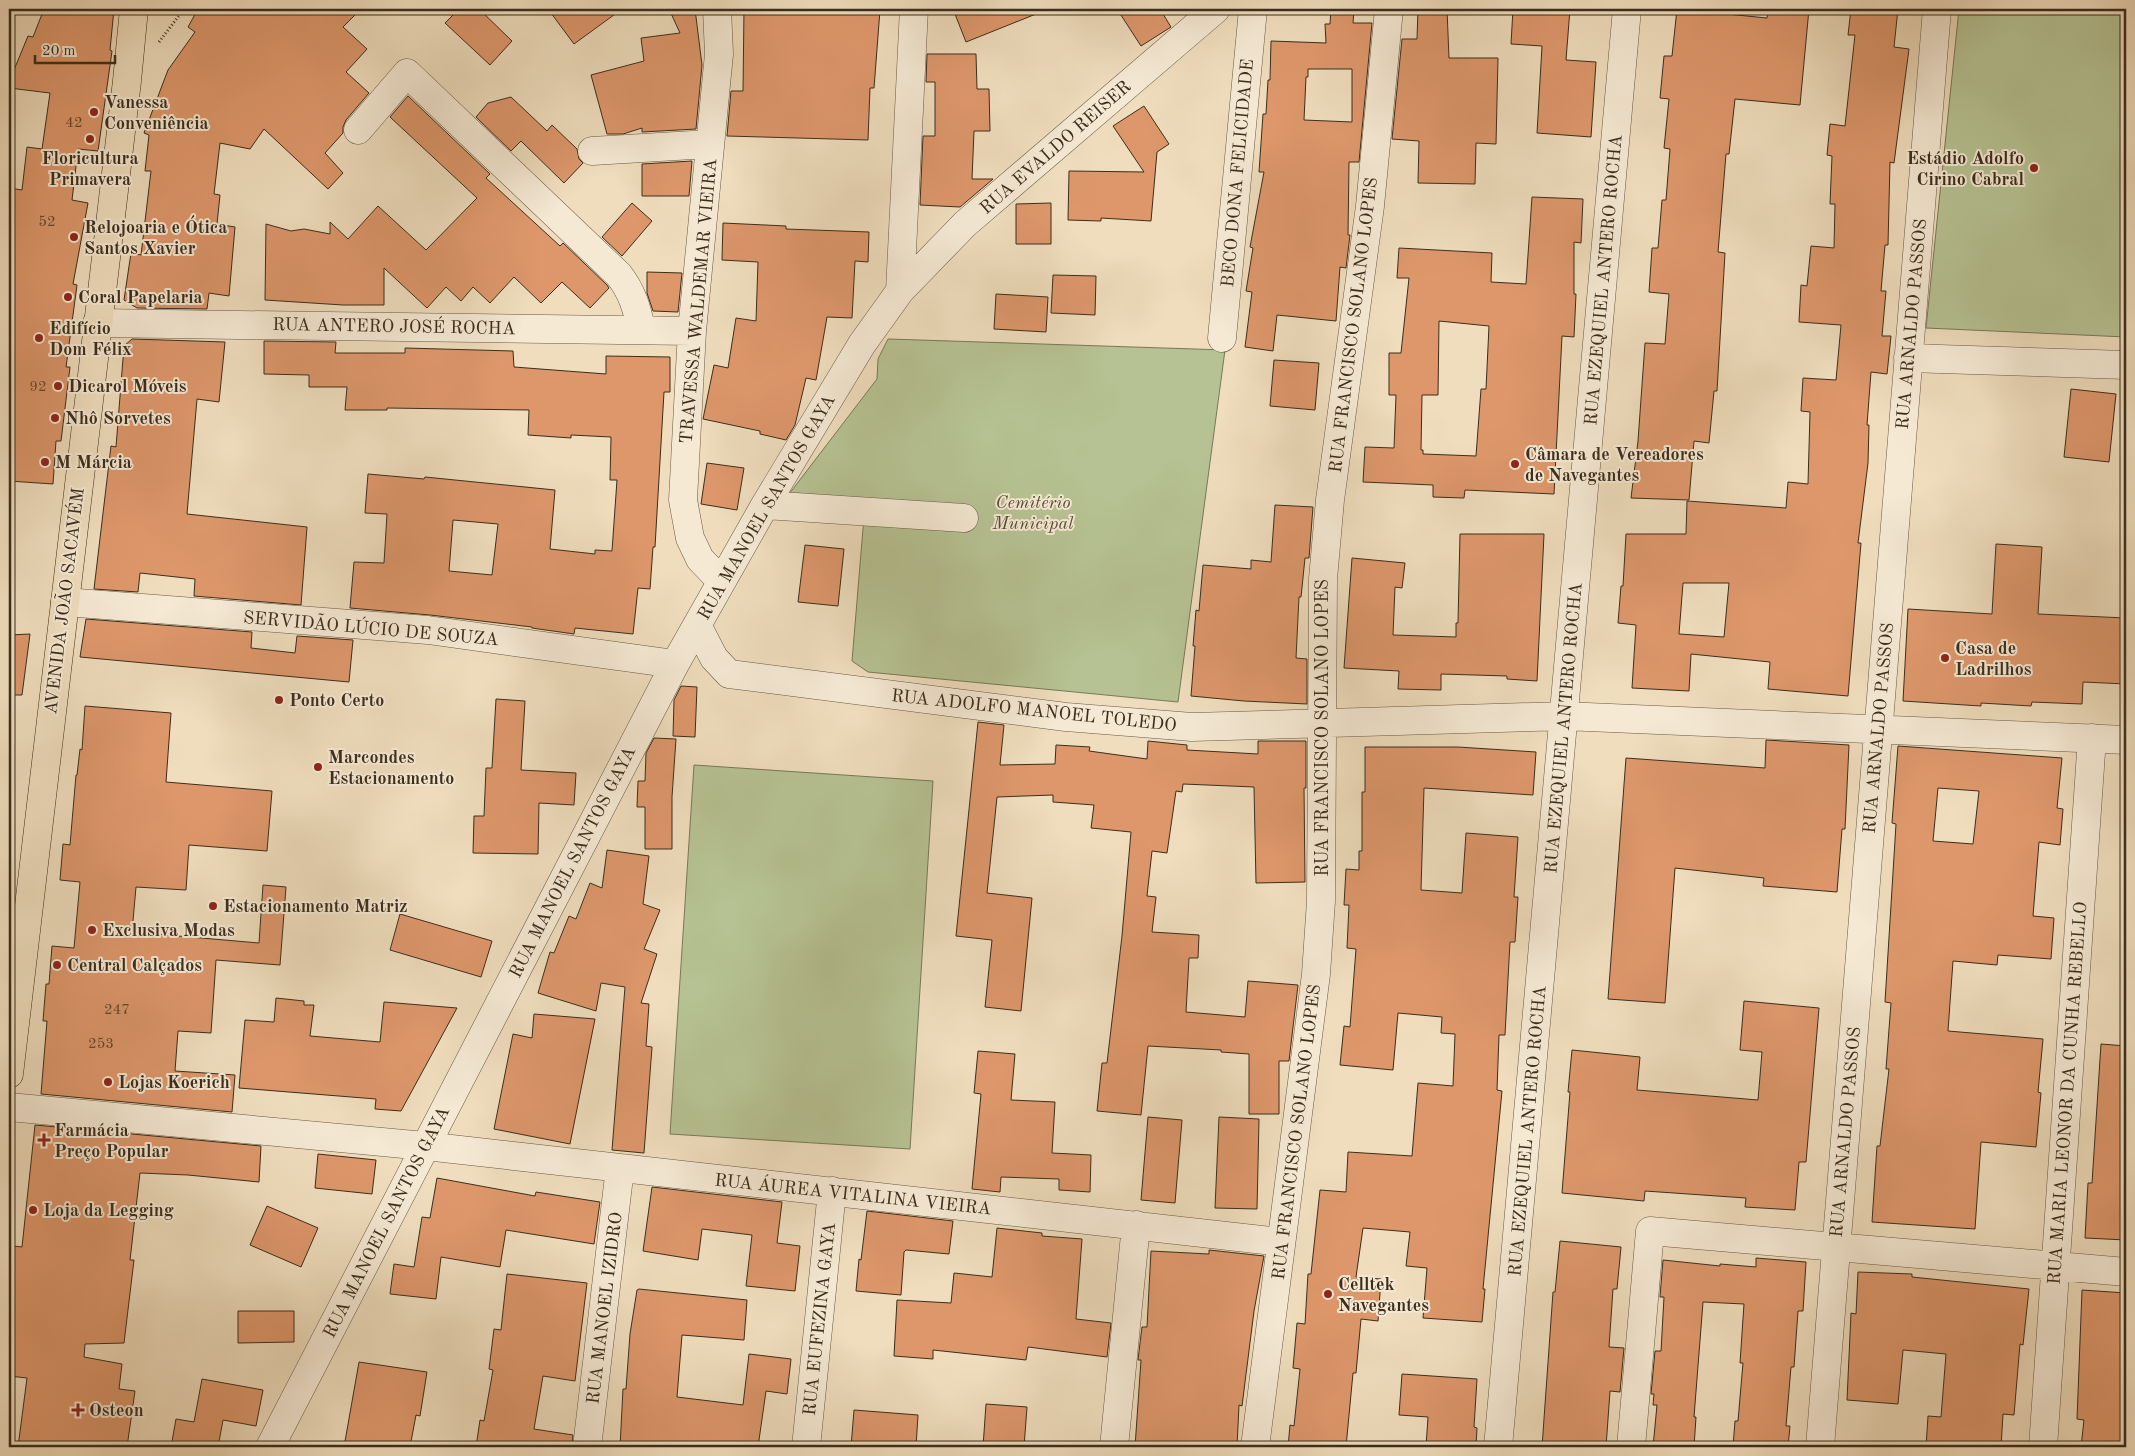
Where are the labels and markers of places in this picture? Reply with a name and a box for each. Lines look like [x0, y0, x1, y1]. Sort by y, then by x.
place label: Vanessa Conveniência [104, 94, 209, 133]
marker: Vanessa Conveniência [88, 106, 100, 118]
marker: Floricultura Primavera [84, 133, 96, 145]
place label: Floricultura Primavera [41, 150, 139, 189]
place label: Estádio Adolfo Cirino Cabral [1906, 150, 2024, 189]
marker: Estádio Adolfo Cirino Cabral [2028, 162, 2040, 174]
place label: Relojoaria e Ótica Santos Xavier [84, 215, 227, 258]
marker: Relojoaria e Ótica Santos Xavier [68, 231, 80, 243]
place label: Coral Papelaria [78, 289, 203, 307]
marker: Coral Papelaria [62, 291, 74, 303]
place label: Edifício Dom Félix [49, 320, 132, 359]
marker: Edifício Dom Félix [33, 332, 45, 344]
place label: Dicarol Móveis [68, 378, 187, 396]
marker: Dicarol Móveis [52, 380, 64, 392]
place label: Nhô Sorvetes [65, 410, 171, 428]
marker: Nhô Sorvetes [49, 412, 61, 424]
place label: Câmara de Vereadores de Navegantes [1525, 446, 1704, 485]
place label: M Márcia [55, 454, 132, 472]
marker: M Márcia [39, 456, 51, 468]
marker: Câmara de Vereadores de Navegantes [1509, 458, 1521, 470]
place label: Casa de Ladrilhos [1955, 640, 2032, 679]
marker: Casa de Ladrilhos [1939, 652, 1951, 664]
place label: Ponto Certo [289, 692, 384, 710]
marker: Ponto Certo [273, 694, 285, 706]
place label: Marcondes Estacionamento [328, 749, 454, 788]
marker: Marcondes Estacionamento [312, 761, 324, 773]
place label: Estacionamento Matriz [223, 898, 408, 916]
marker: Estacionamento Matriz [207, 900, 219, 912]
place label: Exclusiva Modas [102, 922, 235, 940]
marker: Exclusiva Modas [86, 924, 98, 936]
place label: Central Calçados [67, 957, 202, 975]
marker: Central Calçados [51, 959, 63, 971]
place label: Lojas Koerich [118, 1074, 230, 1092]
marker: Lojas Koerich [102, 1076, 114, 1088]
place label: Farmácia Preço Popular [54, 1122, 169, 1161]
marker: Farmácia Preço Popular [38, 1134, 50, 1146]
place label: Loja da Legging [43, 1202, 174, 1220]
marker: Loja da Legging [27, 1204, 39, 1216]
place label: Celltek Navegantes [1338, 1276, 1429, 1315]
marker: Celltek Navegantes [1322, 1288, 1334, 1300]
place label: Osteon [89, 1402, 144, 1420]
marker: Osteon [71, 1403, 85, 1417]

